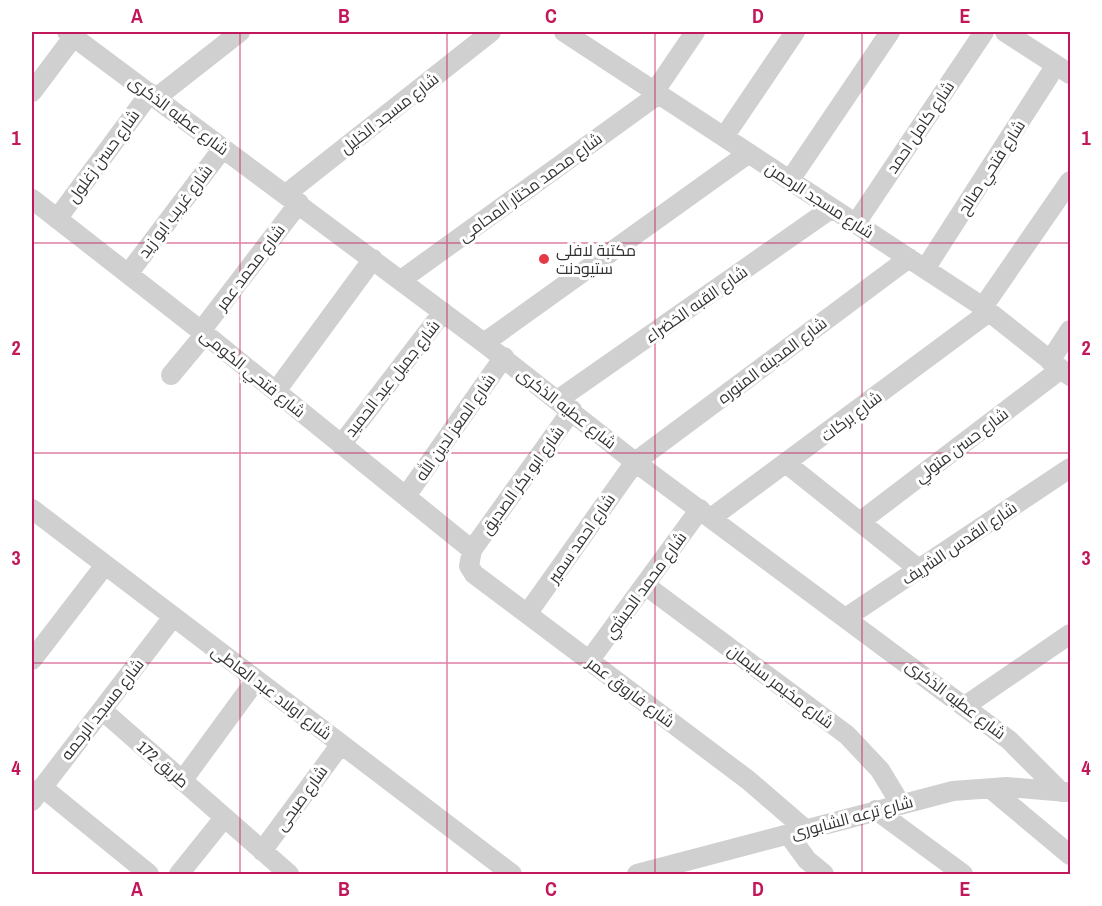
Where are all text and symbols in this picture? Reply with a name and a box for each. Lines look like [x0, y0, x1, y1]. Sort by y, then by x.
text: A [131, 2, 143, 29]
text: B [338, 2, 350, 29]
text: C [545, 2, 557, 29]
text: D [752, 2, 764, 29]
text: E [960, 2, 971, 29]
street label: شارع مسجد الخليل [335, 67, 444, 159]
street label: شارع عطيه الذكرى [124, 70, 234, 161]
street label: شارع كامل احمد [881, 76, 960, 178]
street label: شارع حسن زغلول [62, 105, 145, 208]
street label: شارع فتحي صالح [952, 115, 1032, 220]
text: 1 [11, 124, 21, 151]
text: 1 [1081, 124, 1091, 151]
street label: شارع محمد مختار المحامى [454, 127, 607, 248]
street label: شارع مسجد الرحمن [761, 157, 878, 244]
street label: شارع غريب ابو زيد [133, 160, 218, 263]
street label: شارع محمد عمر [210, 219, 290, 316]
place label: مكتبة لافلى ستيودنت [556, 239, 636, 279]
marker: مكتبة لافلى ستيودنت [537, 252, 551, 266]
street label: شارع القبه الخضراء [640, 260, 752, 348]
street label: شارع المدينه المنوره [713, 312, 832, 409]
street label: شارع جميل عبد الحميد [339, 315, 445, 442]
street label: شارع فتحي الكومى [194, 324, 310, 425]
text: 2 [11, 334, 21, 361]
text: 2 [1081, 334, 1091, 361]
street label: شارع عطيه الذكرى [512, 362, 621, 454]
street label: شارع المعز لدين الله [410, 369, 501, 485]
street label: شارع بركات [816, 386, 887, 447]
street label: شارع حسن متولي [910, 402, 1014, 490]
street label: شارع ابو بكر الصديق [475, 421, 570, 539]
street label: شارع احمد سمير [541, 489, 621, 588]
street label: شارع القدس الشريف [897, 496, 1021, 591]
street label: شارع محمد الحبشي [599, 527, 693, 644]
text: 3 [11, 544, 21, 571]
text: 3 [1081, 544, 1091, 571]
street label: شارع اولاد عبد العاطى [207, 639, 337, 745]
street label: شارع مخيمر سليمان [723, 639, 839, 734]
street label: شارع فاروق عمر [581, 651, 679, 733]
street label: شارع مسجد الرحمه [55, 654, 149, 765]
street label: شارع عطيه الذكرى [901, 654, 1011, 745]
street label: طريق 172 [132, 735, 194, 793]
text: 4 [11, 754, 21, 781]
text: 4 [1081, 754, 1091, 781]
street label: شارع صبحى [270, 761, 333, 836]
street label: شارع ترعه الشابورى [789, 790, 916, 845]
text: A [131, 875, 143, 902]
text: B [338, 875, 350, 902]
text: C [545, 875, 557, 902]
text: D [752, 875, 764, 902]
text: E [960, 875, 971, 902]

